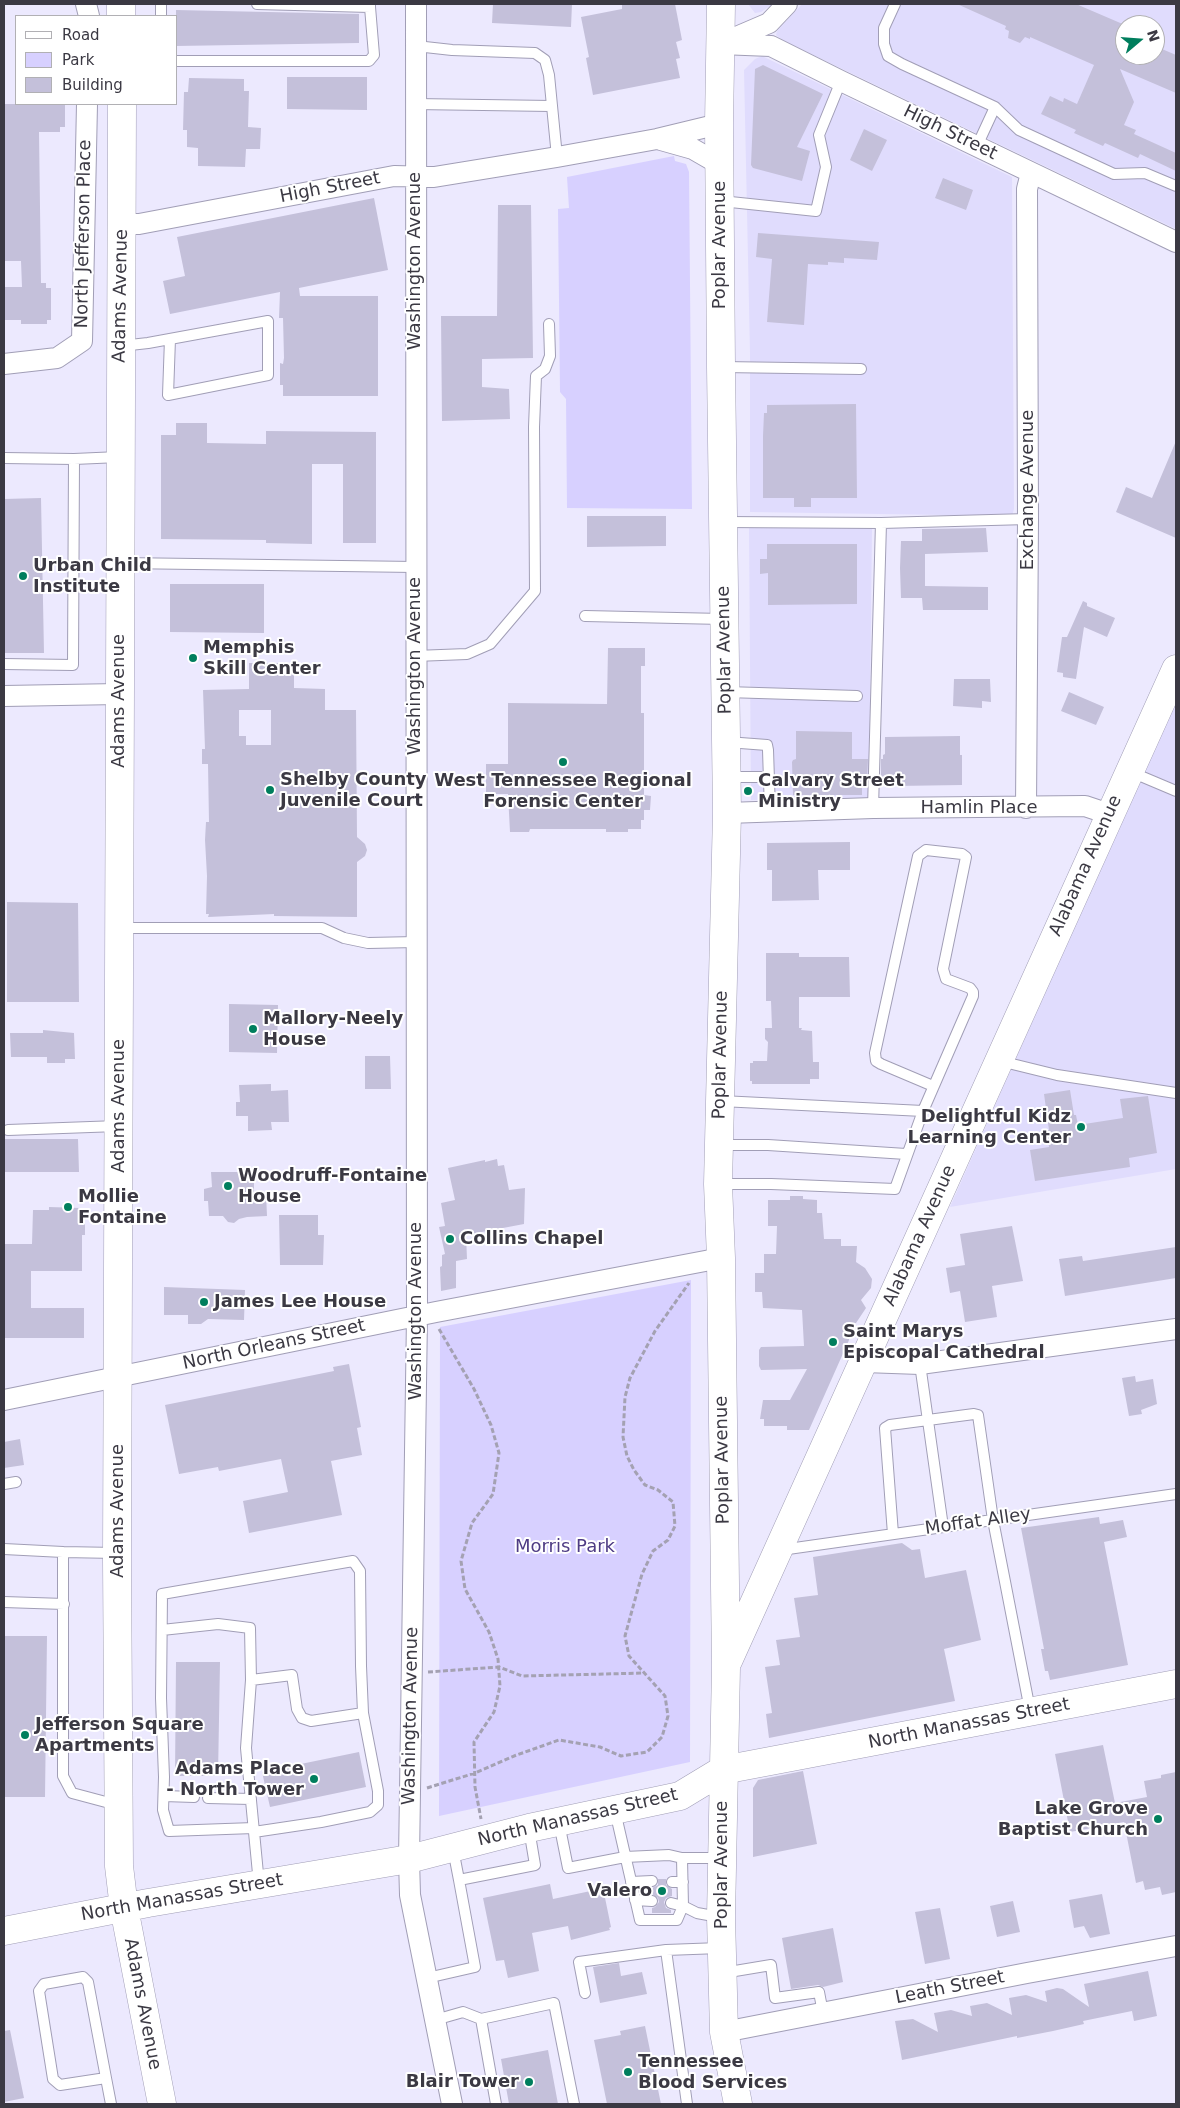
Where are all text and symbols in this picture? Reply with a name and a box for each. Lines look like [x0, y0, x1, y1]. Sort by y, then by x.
legend [15, 15, 178, 105]
north arrow [1115, 15, 1165, 65]
text: Road [62, 26, 100, 44]
text: N [1144, 28, 1163, 44]
text: Park [62, 51, 94, 69]
text: Building [62, 76, 123, 94]
street label: High Street [900, 101, 1000, 165]
street label: North Jefferson Place [72, 139, 96, 329]
street label: High Street [278, 168, 382, 208]
street label: Washington Avenue [404, 172, 426, 350]
street label: Poplar Avenue [709, 181, 731, 309]
street label: Adams Avenue [109, 229, 133, 363]
street label: Exchange Avenue [1017, 410, 1039, 570]
place label: Urban Child Institute [33, 555, 152, 598]
marker: Urban Child Institute [17, 570, 29, 582]
street label: Washington Avenue [404, 577, 426, 755]
street label: Poplar Avenue [713, 585, 737, 715]
street label: Adams Avenue [108, 634, 130, 768]
place label: Memphis Skill Center [203, 637, 321, 680]
marker: Memphis Skill Center [187, 652, 199, 664]
marker: West Tennessee Regional Forensic Center [557, 756, 569, 768]
place label: Shelby County Juvenile Court [280, 769, 427, 812]
place label: West Tennessee Regional Forensic Center [434, 770, 692, 812]
place label: Calvary Street Ministry [758, 770, 904, 812]
marker: Shelby County Juvenile Court [264, 784, 276, 796]
marker: Calvary Street Ministry [742, 785, 754, 797]
street label: Alabama Avenue [1045, 792, 1127, 940]
street label: Hamlin Place [920, 797, 1038, 819]
street label: Poplar Avenue [709, 990, 733, 1120]
place label: Mallory-Neely House [263, 1008, 403, 1050]
marker: Mallory-Neely House [247, 1023, 259, 1035]
street label: Adams Avenue [108, 1039, 130, 1173]
place label: Delightful Kidz Learning Center [907, 1106, 1071, 1148]
marker: Delightful Kidz Learning Center [1075, 1121, 1087, 1133]
street label: Alabama Avenue [879, 1162, 961, 1310]
place label: Woodruff-Fontaine House [238, 1165, 427, 1208]
marker: Woodruff-Fontaine House [222, 1180, 234, 1192]
place label: Mollie Fontaine [78, 1186, 167, 1228]
marker: Mollie Fontaine [62, 1201, 74, 1213]
street label: Washington Avenue [405, 1222, 427, 1400]
place label: Collins Chapel [460, 1228, 603, 1250]
marker: Collins Chapel [444, 1233, 456, 1245]
place label: James Lee House [214, 1291, 386, 1313]
marker: James Lee House [198, 1296, 210, 1308]
street label: North Orleans Street [181, 1315, 367, 1375]
place label: Saint Marys Episcopal Cathedral [843, 1321, 1045, 1364]
marker: Saint Marys Episcopal Cathedral [827, 1336, 839, 1348]
street label: Poplar Avenue [711, 1395, 735, 1525]
street label: Adams Avenue [107, 1444, 129, 1578]
street label: Moffat Alley [924, 1504, 1032, 1540]
park label: Morris Park [515, 1536, 615, 1558]
street label: Washington Avenue [399, 1627, 423, 1805]
street label: North Manassas Street [866, 1694, 1072, 1754]
place label: Jefferson Square Apartments [35, 1714, 204, 1756]
marker: Jefferson Square Apartments [19, 1729, 31, 1741]
place label: Adams Place - North Tower [166, 1758, 304, 1800]
marker: Adams Place - North Tower [308, 1773, 320, 1785]
street label: North Manassas Street [476, 1784, 680, 1852]
place label: Lake Grove Baptist Church [998, 1798, 1148, 1840]
street label: Poplar Avenue [711, 1801, 733, 1929]
marker: Lake Grove Baptist Church [1152, 1813, 1164, 1825]
street label: North Manassas Street [79, 1870, 285, 1926]
place label: Valero [587, 1880, 652, 1902]
marker: Valero [656, 1885, 668, 1897]
street label: Adams Avenue [119, 1936, 165, 2072]
street label: Leath Street [894, 1967, 1006, 2009]
place label: Tennessee Blood Services [638, 2051, 787, 2094]
marker: Tennessee Blood Services [622, 2066, 634, 2078]
place label: Blair Tower [406, 2071, 519, 2093]
marker: Blair Tower [523, 2076, 535, 2088]

